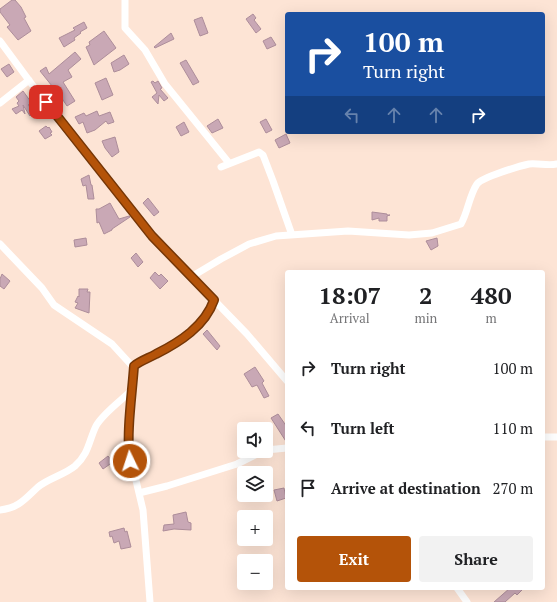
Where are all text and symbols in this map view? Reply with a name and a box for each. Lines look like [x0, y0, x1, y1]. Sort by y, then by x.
text: 100 m [363, 23, 444, 60]
icon: right [297, 28, 349, 80]
text: Turn right [363, 59, 445, 83]
pin [29, 85, 63, 119]
icon: arrive [35, 91, 57, 113]
icon: left [341, 104, 363, 126]
icon: ahead [383, 104, 405, 126]
icon: ahead [425, 104, 447, 126]
icon: right [467, 104, 489, 126]
text: 18:07 [318, 279, 381, 311]
text: 2 [419, 279, 433, 311]
text: 480 [471, 279, 511, 311]
text: Arrival [330, 309, 370, 327]
text: min [414, 309, 437, 327]
text: m [486, 309, 497, 327]
icon: right [297, 357, 319, 379]
text: Turn right [331, 358, 406, 378]
text: 100 m [492, 358, 533, 378]
icon: left [297, 417, 319, 439]
text: Turn left [331, 418, 395, 438]
text: 110 m [492, 418, 533, 438]
map controls [237, 422, 273, 590]
button: sound [237, 422, 273, 458]
position arrow [109, 440, 151, 482]
button: layers [237, 466, 273, 502]
icon: arrive [297, 477, 319, 499]
text: Arrive at destination [331, 478, 481, 498]
text: 270 m [493, 478, 533, 498]
button: + [237, 510, 273, 546]
button: Exit [297, 536, 411, 582]
button: Share [419, 536, 533, 582]
button: − [237, 554, 273, 590]

